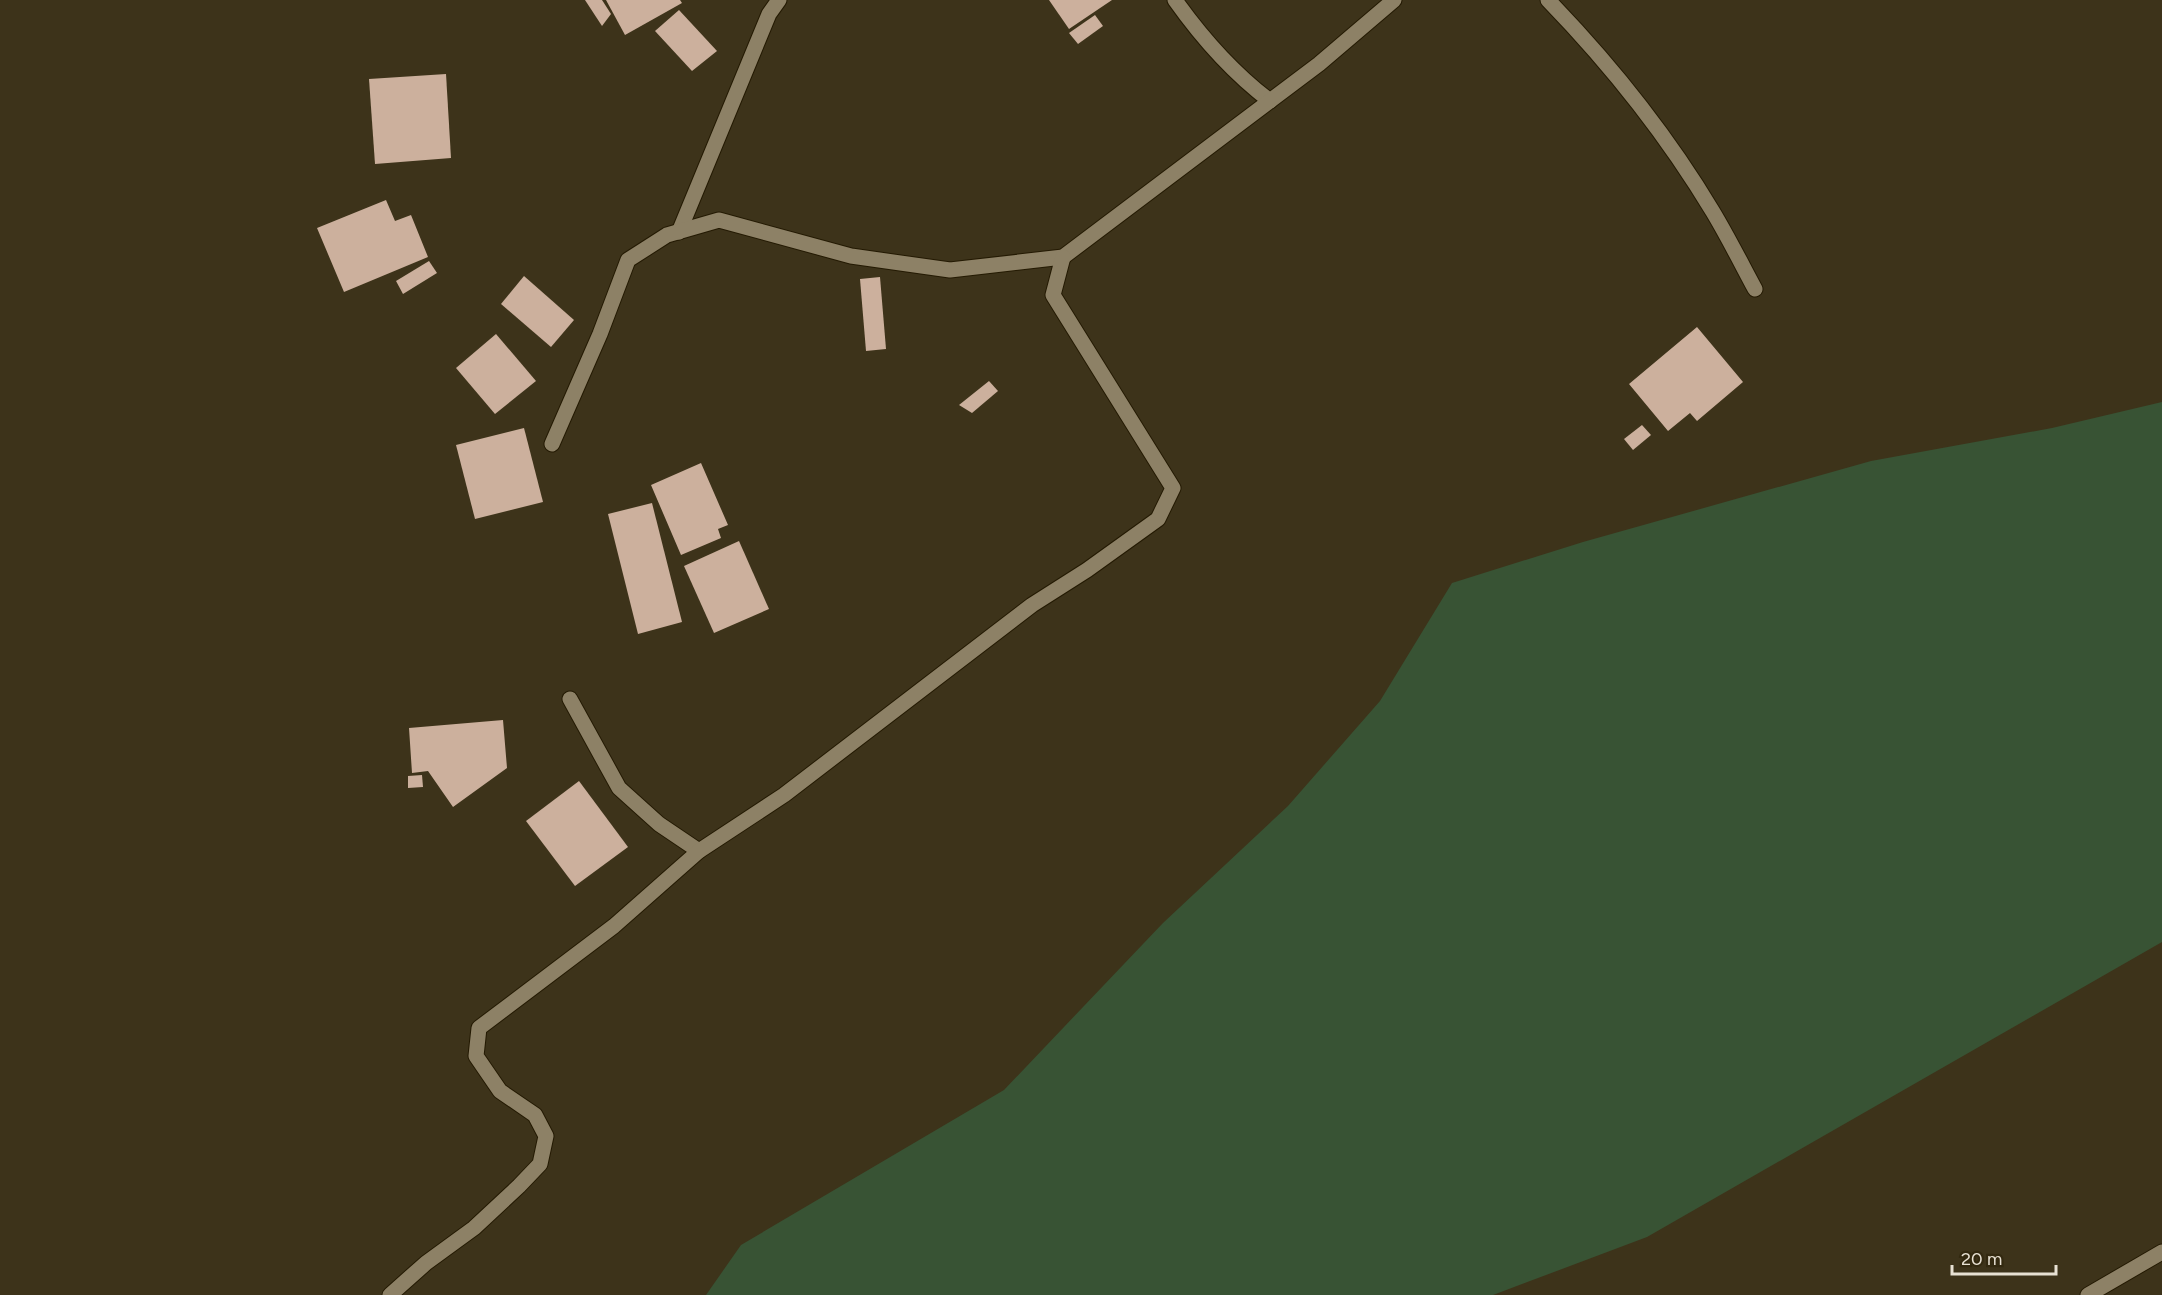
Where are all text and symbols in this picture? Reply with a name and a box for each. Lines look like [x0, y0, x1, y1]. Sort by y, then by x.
scale bar [1952, 1238, 2056, 1276]
text: 20 m [1961, 1248, 2002, 1270]

